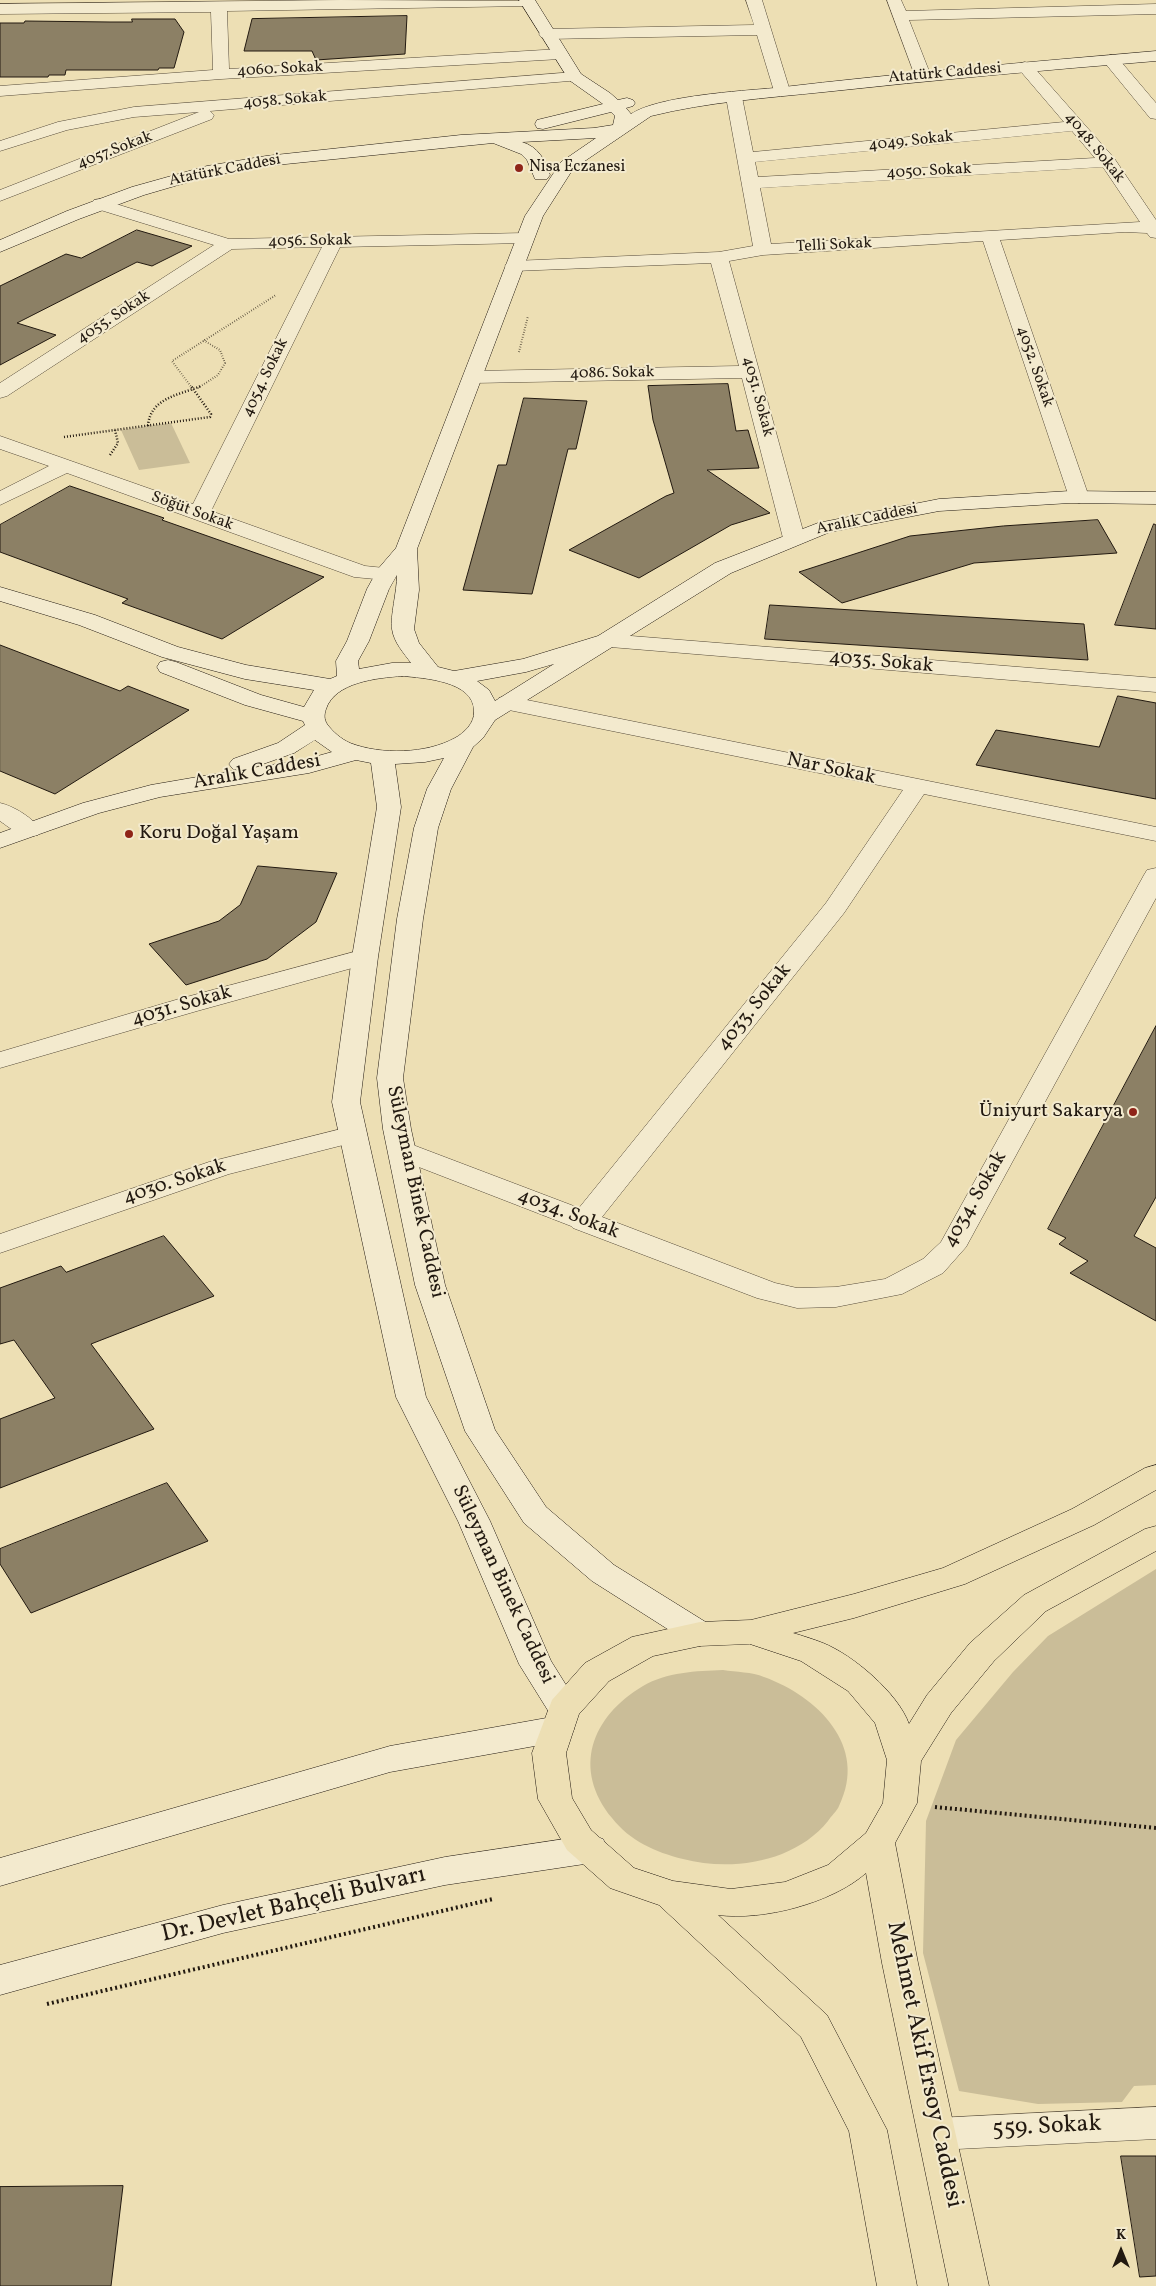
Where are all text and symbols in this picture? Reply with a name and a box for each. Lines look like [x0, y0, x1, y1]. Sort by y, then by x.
street label: 4060. Sokak [236, 58, 324, 82]
street label: Atatürk Caddesi [888, 59, 1002, 89]
street label: 4058. Sokak [242, 88, 328, 114]
street label: 4048. Sokak [1060, 109, 1128, 187]
street label: 4057.Sokak [75, 128, 155, 174]
street label: 4049. Sokak [868, 128, 954, 156]
street label: Atatürk Caddesi [168, 151, 282, 191]
place label: Nisa Eczanesi [529, 158, 625, 178]
street label: 4050. Sokak [886, 160, 972, 184]
marker: Nisa Eczanesi [513, 162, 525, 174]
street label: 4056. Sokak [268, 232, 352, 252]
street label: Telli Sokak [796, 234, 872, 258]
street label: 4055. Sokak [74, 287, 154, 349]
street label: 4052. Sokak [1011, 324, 1057, 410]
street label: 4054. Sokak [239, 335, 293, 421]
street label: 4051. Sokak [737, 355, 777, 439]
street label: 4086. Sokak [570, 364, 654, 384]
street label: Söğüt Sokak [148, 488, 236, 536]
street label: Aralık Caddesi [815, 500, 919, 540]
street label: 4035. Sokak [828, 646, 934, 680]
street label: Nar Sokak [784, 749, 878, 791]
street label: Aralık Caddesi [191, 750, 323, 796]
place label: Koru Doğal Yaşam [139, 822, 299, 846]
marker: Koru Doğal Yaşam [123, 828, 135, 840]
street label: 4033. Sokak [713, 960, 797, 1056]
street label: 4031. Sokak [129, 981, 235, 1033]
street label: Süleyman Binek Caddesi [380, 1084, 448, 1300]
place label: Üniyurt Sakarya [979, 1100, 1123, 1124]
marker: Üniyurt Sakarya [1127, 1106, 1139, 1118]
street label: 4034. Sokak [939, 1148, 1013, 1252]
street label: 4030. Sokak [120, 1155, 230, 1211]
street label: 4034. Sokak [514, 1185, 622, 1245]
street label: Süleyman Binek Caddesi [445, 1482, 559, 1688]
street label: Dr. Devlet Bahçeli Bulvarı [159, 1862, 429, 1950]
street label: Mehmet Akif Ersoy Caddesi [879, 1919, 967, 2211]
street label: 559. Sokak [992, 2111, 1102, 2145]
north arrow [1096, 2226, 1146, 2276]
text: K [1116, 2226, 1126, 2245]

